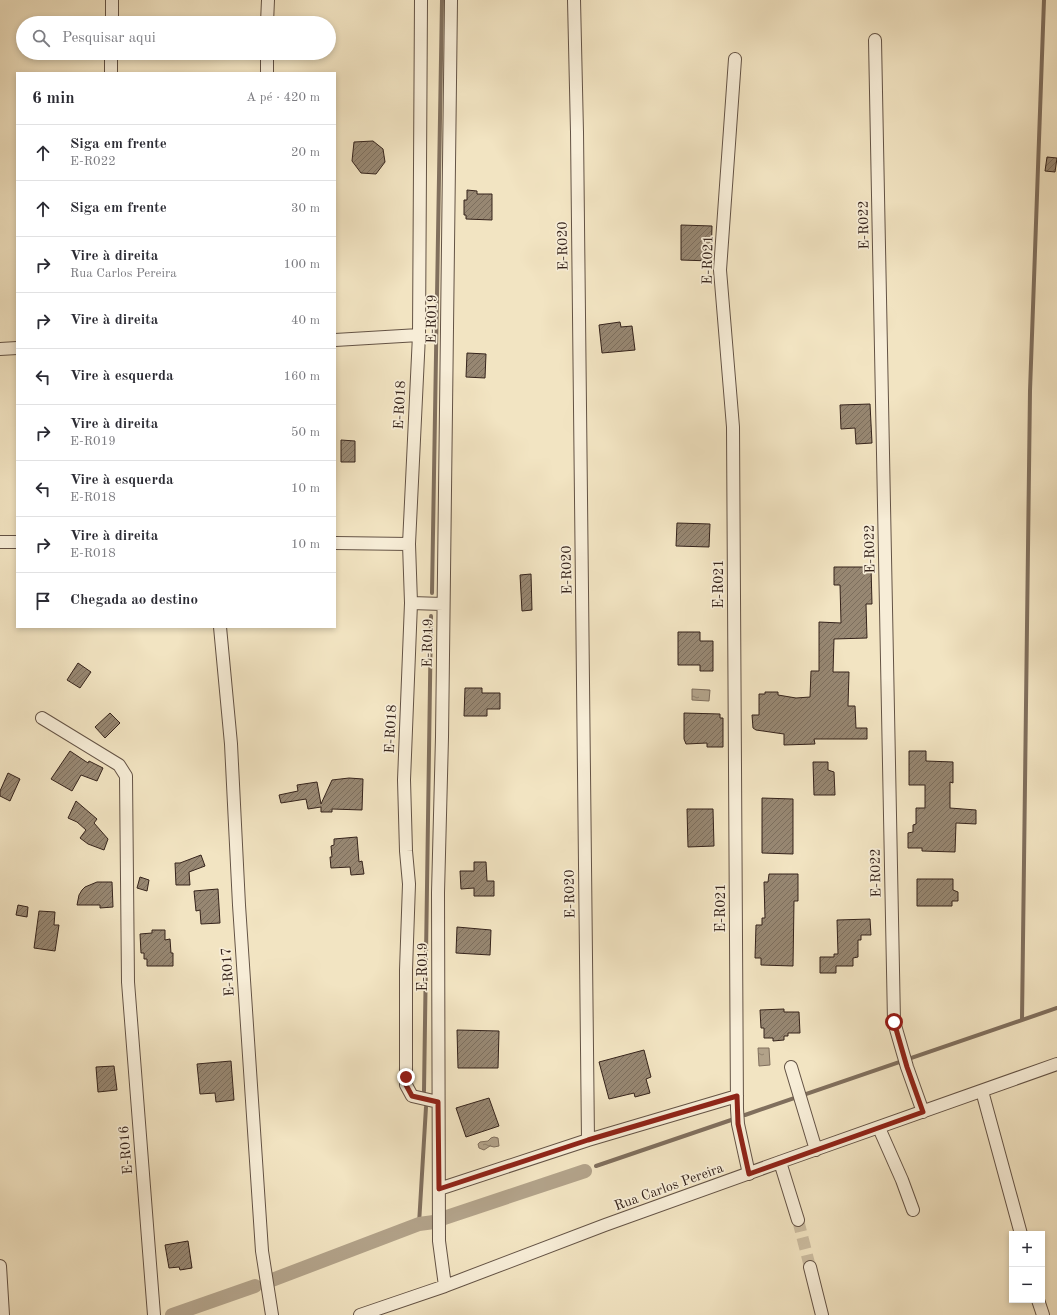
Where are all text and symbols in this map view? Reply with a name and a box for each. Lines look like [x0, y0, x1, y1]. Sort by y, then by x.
search box [16, 16, 336, 60]
icon: search [30, 27, 52, 49]
text: Pesquisar aqui [62, 31, 156, 46]
text: 6 min [32, 90, 75, 107]
text: A pé · 420 m [246, 91, 320, 104]
text: Siga em frente [70, 137, 167, 152]
icon: ahead [32, 142, 54, 164]
text: 20 m [291, 146, 320, 159]
text: E-R022 [70, 155, 116, 168]
icon: ahead [32, 198, 54, 220]
street label: E-R022 [857, 200, 871, 250]
text: Siga em frente [70, 201, 167, 216]
text: 30 m [291, 202, 320, 215]
street label: E-R020 [556, 221, 570, 271]
street label: E-R021 [701, 235, 715, 285]
text: Vire à direita [70, 249, 158, 264]
icon: right [32, 254, 54, 276]
text: 100 m [283, 258, 320, 271]
text: Rua Carlos Pereira [70, 267, 177, 280]
street label: E-R019 [425, 294, 439, 344]
icon: right [32, 310, 54, 332]
text: Vire à direita [70, 313, 158, 328]
text: 40 m [291, 314, 320, 327]
icon: left [32, 366, 54, 388]
text: Vire à esquerda [70, 369, 174, 384]
text: 160 m [283, 370, 320, 383]
street label: E-R018 [392, 380, 408, 430]
text: Vire à direita [70, 417, 158, 432]
icon: right [32, 422, 54, 444]
text: 50 m [291, 426, 320, 439]
text: E-R019 [70, 435, 116, 448]
text: Vire à esquerda [70, 473, 174, 488]
icon: left [32, 478, 54, 500]
text: 10 m [291, 482, 320, 495]
text: E-R018 [70, 491, 116, 504]
street label: E-R022 [863, 524, 877, 574]
text: Vire à direita [70, 529, 158, 544]
icon: right [32, 534, 54, 556]
text: 10 m [291, 538, 320, 551]
street label: E-R020 [560, 545, 574, 595]
text: E-R018 [70, 547, 116, 560]
street label: E-R021 [712, 559, 726, 609]
icon: arrive [32, 590, 54, 612]
text: Chegada ao destino [70, 593, 198, 608]
street label: E-R019 [421, 618, 435, 668]
street label: E-R018 [383, 704, 399, 754]
street label: E-R022 [869, 848, 883, 898]
street label: E-R020 [563, 869, 577, 919]
street label: E-R021 [714, 883, 728, 933]
street label: E-R019 [416, 942, 430, 992]
street label: E-R017 [219, 947, 237, 997]
route start [885, 1013, 903, 1031]
route end [397, 1068, 415, 1086]
street label: E-R016 [117, 1125, 135, 1175]
street label: Rua Carlos Pereira [613, 1161, 725, 1213]
map controls [1009, 1231, 1045, 1303]
button: + [1009, 1231, 1045, 1267]
button: − [1009, 1267, 1045, 1303]

